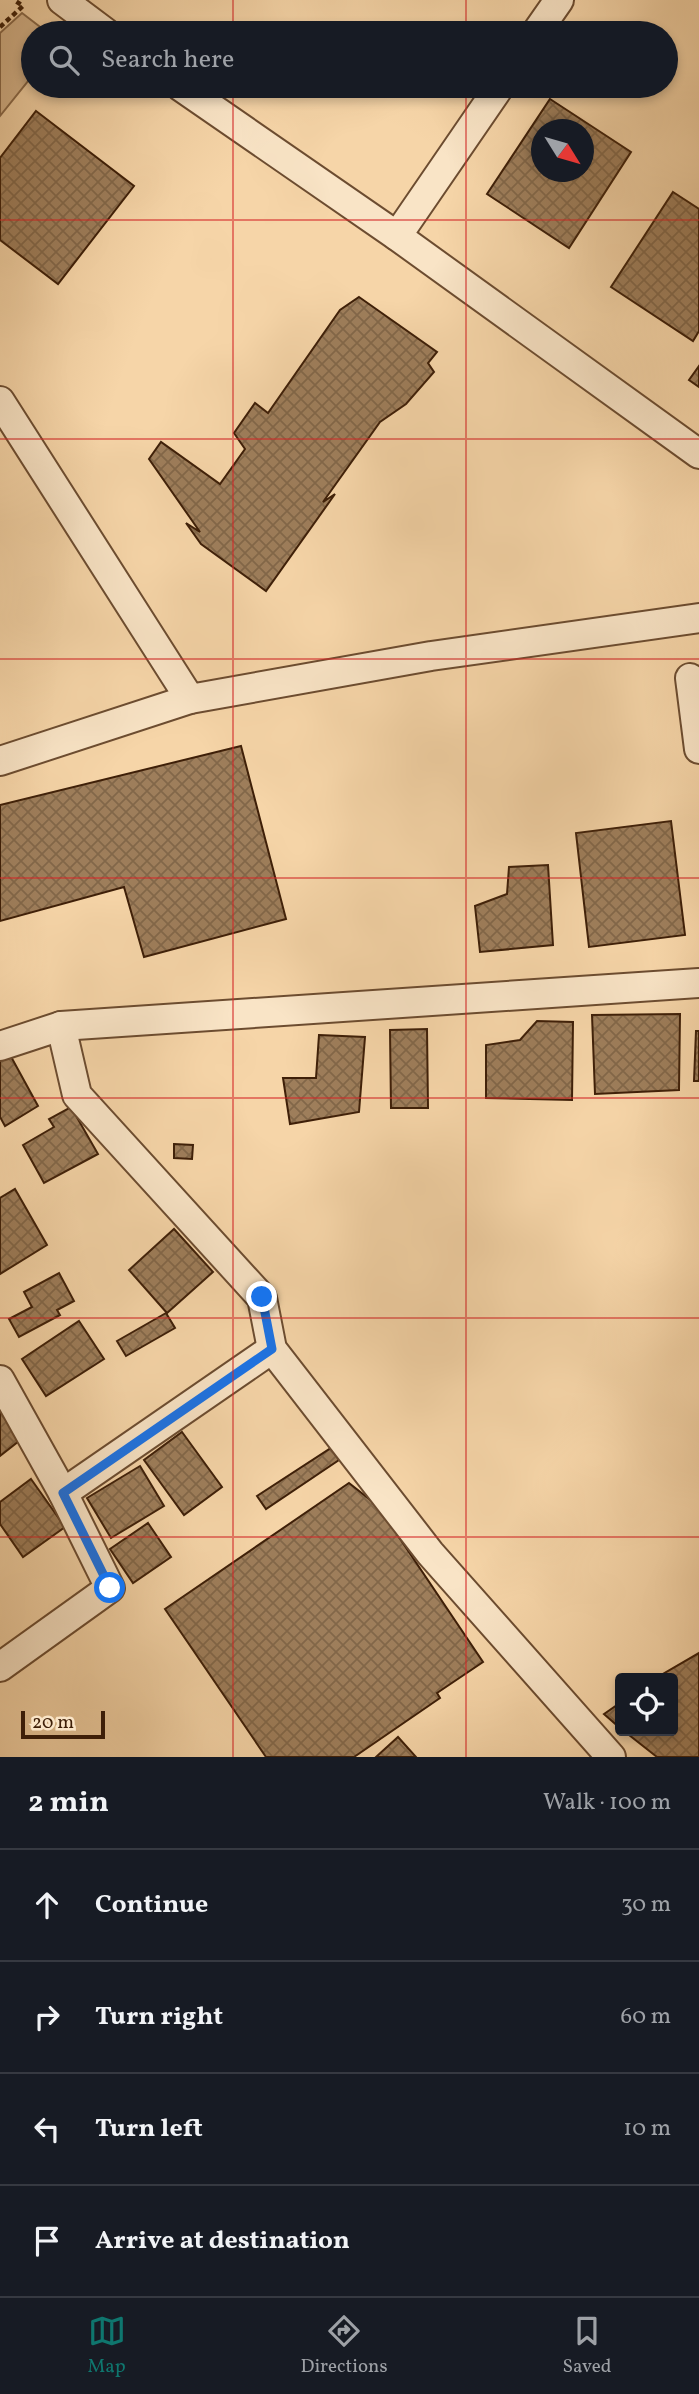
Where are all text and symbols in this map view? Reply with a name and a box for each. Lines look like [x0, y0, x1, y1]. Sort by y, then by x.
search box [21, 21, 678, 98]
icon: search [45, 41, 83, 79]
text: Search here [101, 42, 234, 78]
north arrow [531, 119, 594, 182]
route end [246, 1281, 277, 1312]
route start [94, 1572, 125, 1603]
map controls [615, 1673, 678, 1736]
button: locate [615, 1673, 678, 1736]
scale bar [21, 1708, 105, 1740]
text: 20 m [32, 1710, 74, 1736]
text: 2 min [28, 1782, 109, 1824]
text: Walk · 100 m [543, 1787, 671, 1819]
icon: ahead [28, 1886, 66, 1924]
text: Continue [95, 1887, 208, 1923]
text: 30 m [621, 1889, 671, 1921]
icon: right [28, 1998, 66, 2036]
text: Turn right [95, 1999, 223, 2035]
text: 60 m [621, 2001, 671, 2033]
icon: left [28, 2110, 66, 2148]
text: Turn left [95, 2111, 203, 2147]
text: 10 m [623, 2113, 671, 2145]
icon: arrive [28, 2222, 66, 2260]
text: Arrive at destination [95, 2223, 350, 2259]
tab: Map [87, 2312, 126, 2380]
tab: Directions [301, 2312, 388, 2380]
tab: Saved [563, 2312, 611, 2380]

